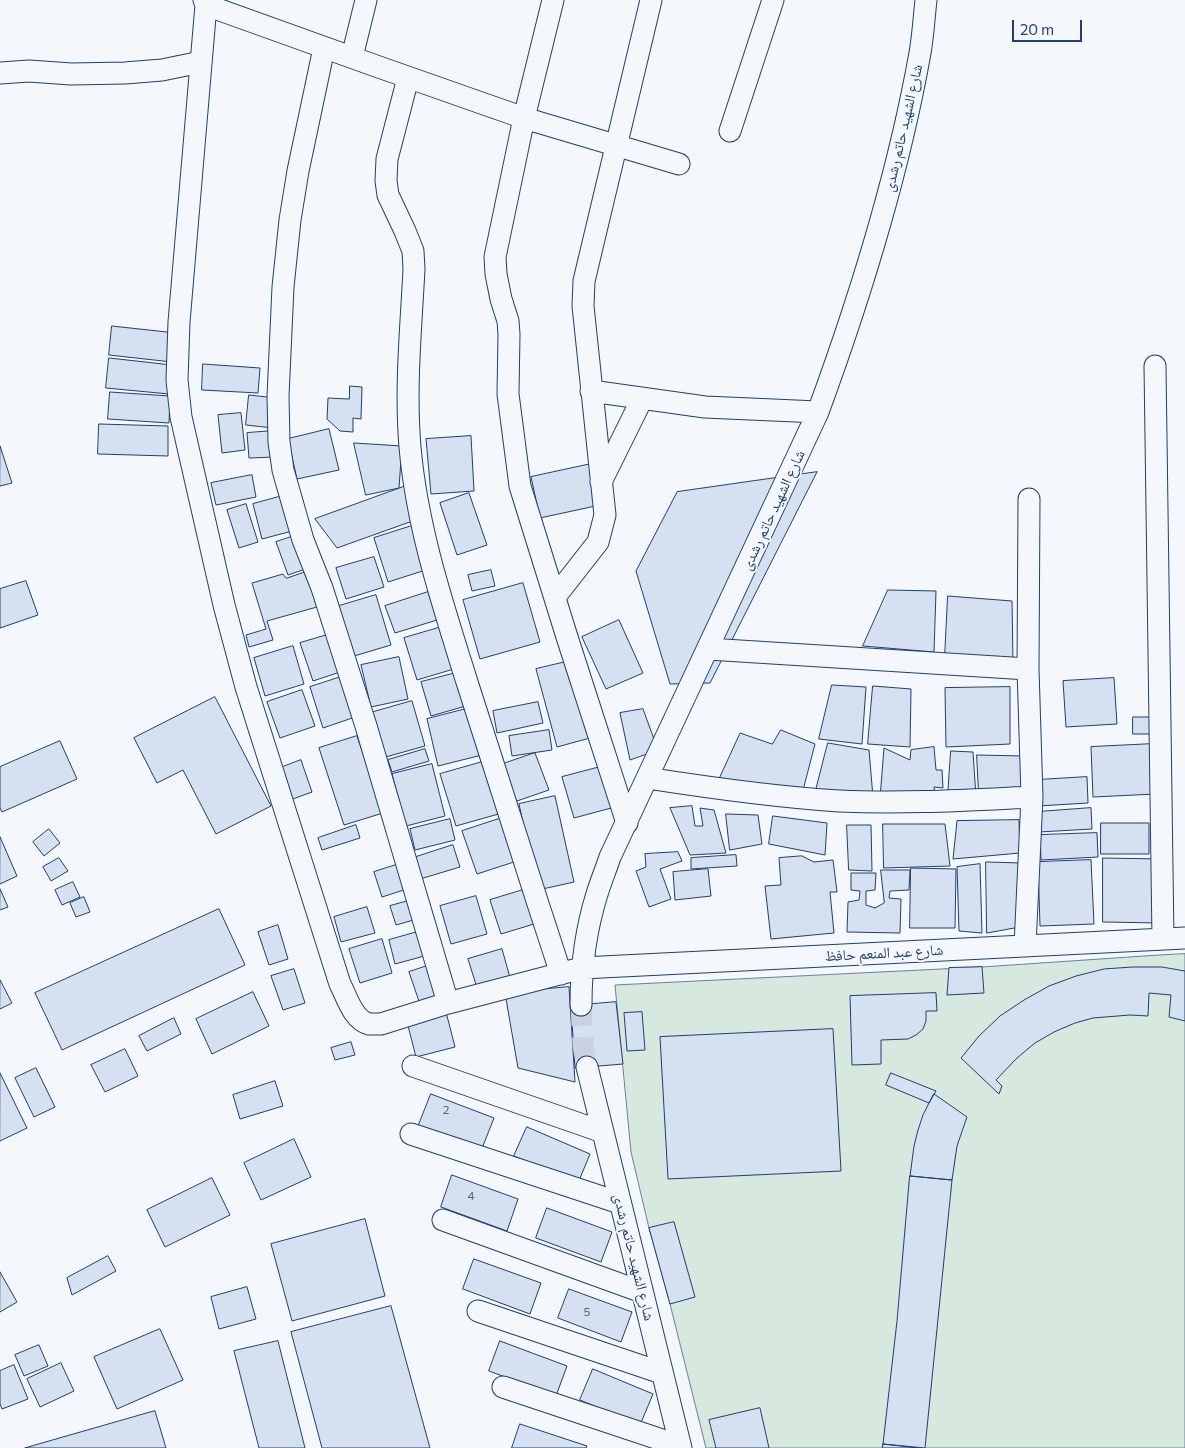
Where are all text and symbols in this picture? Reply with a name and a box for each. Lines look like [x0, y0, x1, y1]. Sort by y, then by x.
scale bar [1015, 10, 1085, 42]
text: 20 m [1020, 20, 1054, 38]
street label: شارع الشهيد حاتم رشدى [880, 62, 926, 194]
street label: شارع الشهيد حاتم رشدى [737, 447, 809, 573]
street label: شارع عبد المنعم حافظ [824, 941, 944, 965]
house number: 2 [443, 1103, 449, 1117]
house number: 4 [467, 1189, 475, 1203]
street label: شارع الشهيد حاتم رشدى [609, 1192, 659, 1322]
house number: 5 [584, 1305, 590, 1319]

